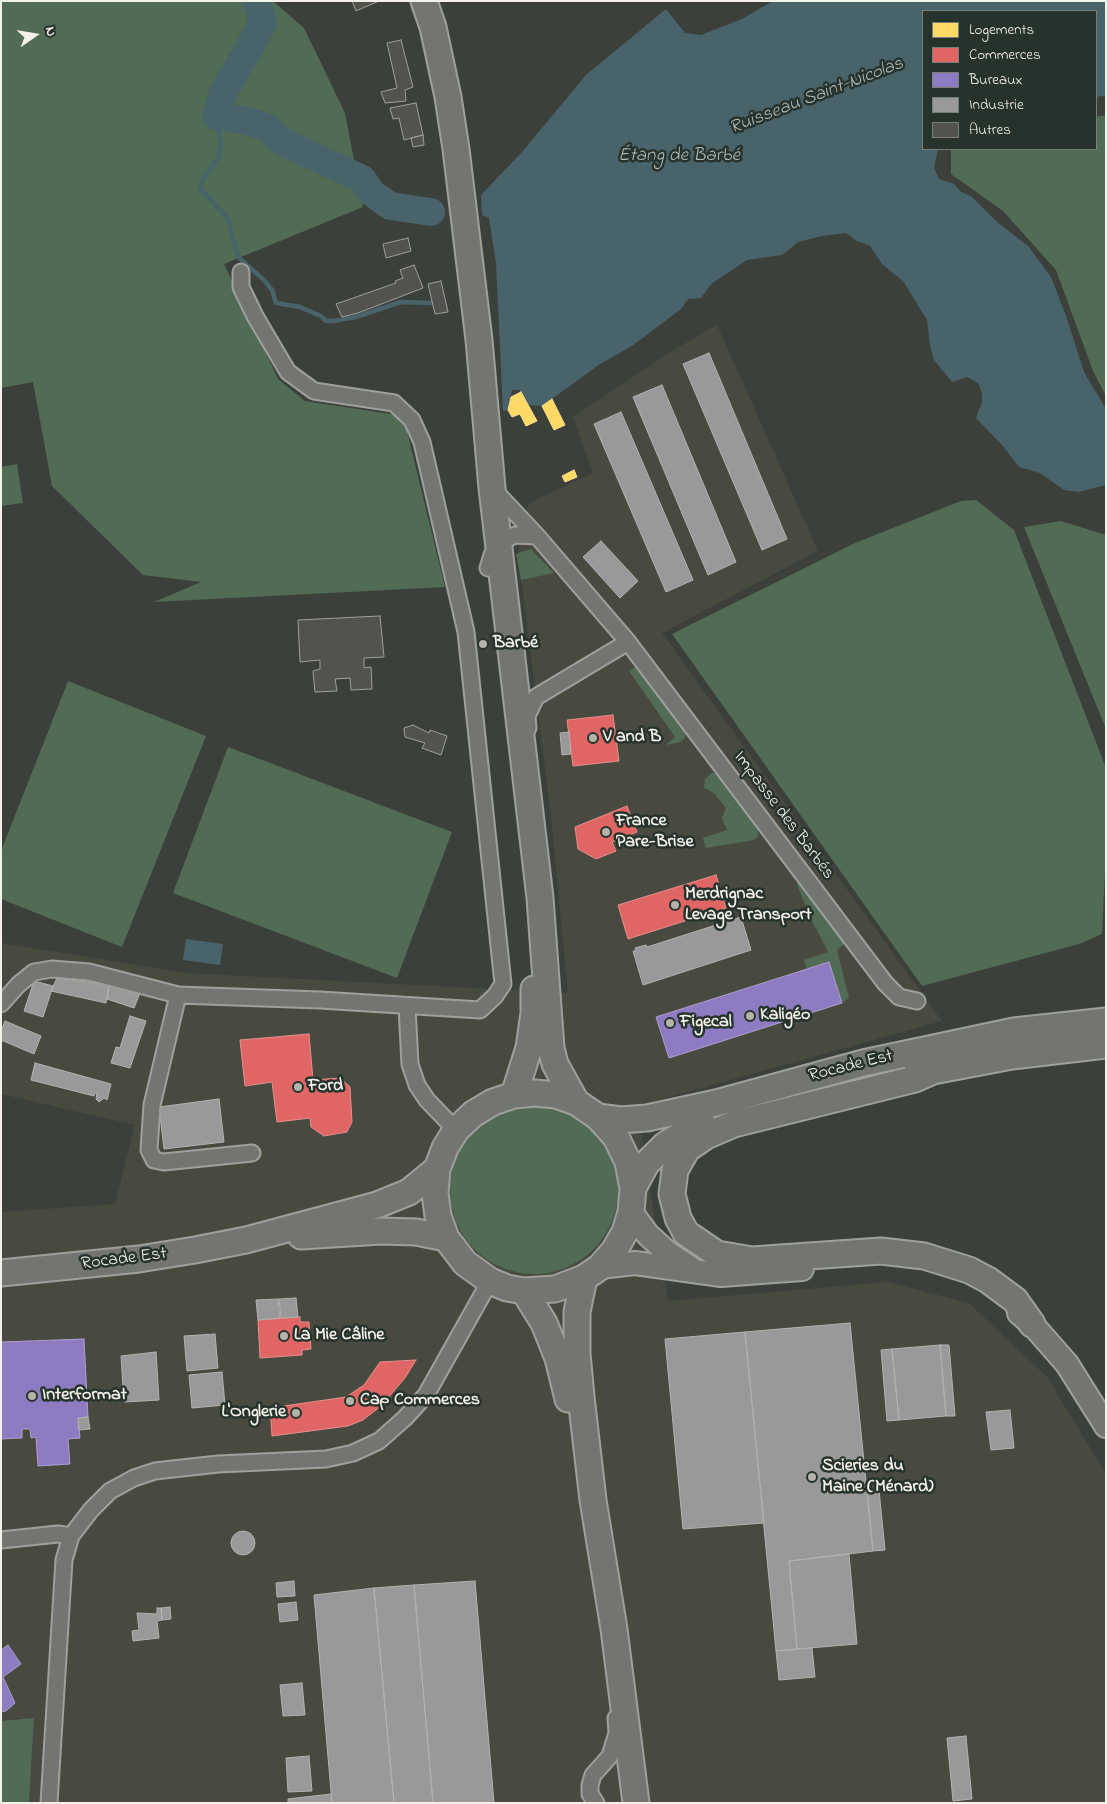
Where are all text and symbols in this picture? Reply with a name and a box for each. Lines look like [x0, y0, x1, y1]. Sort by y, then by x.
north arrow [10, 10, 60, 60]
legend [922, 10, 1097, 150]
text: Logements [969, 19, 1034, 41]
text: N [39, 25, 61, 38]
text: Commerces [969, 44, 1041, 66]
water label: Ruisseau Saint-Nicolas [727, 53, 907, 141]
text: Bureaux [969, 69, 1022, 91]
text: Industrie [969, 94, 1024, 116]
text: Autres [969, 119, 1011, 141]
water label: Étang de Barbé [618, 146, 740, 168]
place label: Barbé [493, 633, 538, 655]
marker: Barbé [477, 638, 489, 650]
place label: V and B [603, 727, 661, 749]
marker: V and B [587, 732, 599, 744]
street label: Impasse des Barbés [728, 748, 838, 884]
place label: France Pare-Brise [616, 811, 694, 854]
marker: France Pare-Brise [600, 826, 612, 838]
place label: Merdrignac Levage Transport [685, 884, 811, 926]
marker: Merdrignac Levage Transport [669, 899, 681, 911]
place label: Kaligéo [760, 1005, 810, 1027]
marker: Kaligéo [744, 1010, 756, 1022]
place label: Figecal [680, 1012, 732, 1034]
marker: Figecal [664, 1017, 676, 1029]
street label: Rocade Est [807, 1046, 895, 1088]
place label: Ford [308, 1076, 343, 1098]
marker: Ford [292, 1081, 304, 1093]
street label: Rocade Est [80, 1244, 168, 1276]
place label: La Mie Câline [294, 1325, 384, 1347]
marker: La Mie Câline [278, 1330, 290, 1342]
place label: Interformat [42, 1385, 127, 1407]
marker: Interformat [26, 1390, 38, 1402]
place label: Cap Commerces [360, 1390, 480, 1412]
marker: Cap Commerces [344, 1395, 356, 1407]
place label: L'Onglerie [221, 1402, 286, 1424]
marker: L'Onglerie [290, 1407, 302, 1419]
place label: Scieries du Maine (Ménard) [822, 1456, 933, 1498]
marker: Scieries du Maine (Ménard) [806, 1471, 818, 1483]

